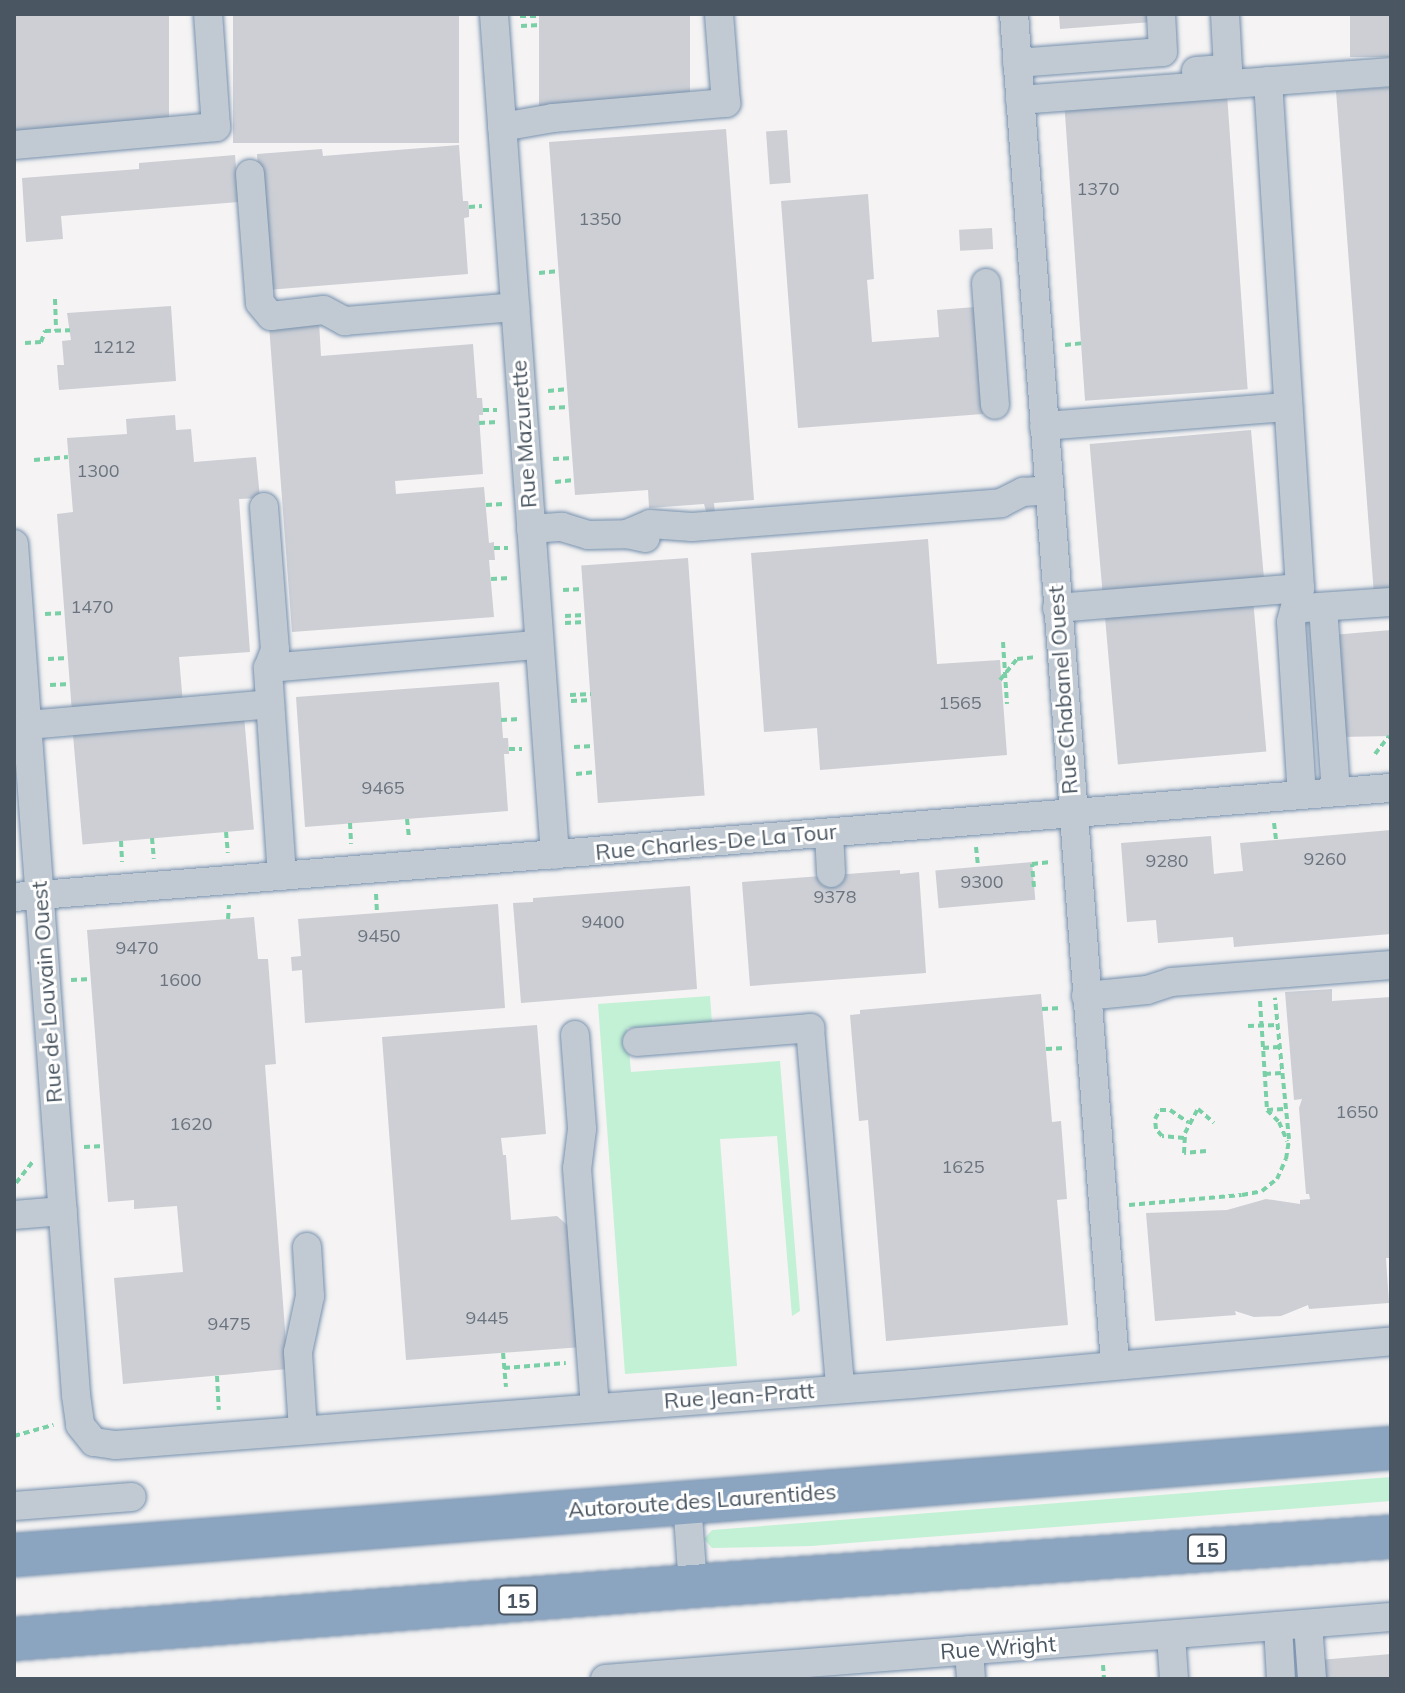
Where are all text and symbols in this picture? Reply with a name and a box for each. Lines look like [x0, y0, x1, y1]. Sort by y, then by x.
house number: 1370 [1076, 178, 1120, 200]
house number: 1350 [578, 208, 622, 230]
house number: 1212 [92, 336, 136, 358]
street label: Rue Mazurette [506, 359, 542, 509]
house number: 1300 [76, 460, 120, 482]
street label: Rue Chabanel Ouest [1043, 585, 1083, 795]
house number: 1470 [70, 596, 114, 618]
house number: 1565 [938, 692, 982, 714]
house number: 9465 [361, 777, 405, 799]
street label: Rue Charles-De La Tour [594, 818, 838, 866]
house number: 9260 [1303, 848, 1347, 870]
house number: 9280 [1145, 850, 1189, 872]
house number: 9300 [960, 871, 1004, 893]
street label: Rue de Louvain Ouest [26, 880, 68, 1104]
house number: 9378 [813, 886, 857, 908]
house number: 9400 [581, 911, 625, 933]
house number: 9450 [357, 925, 401, 947]
house number: 9470 [115, 937, 159, 959]
house number: 1600 [158, 969, 202, 991]
house number: 1650 [1335, 1101, 1379, 1123]
house number: 1620 [169, 1113, 213, 1135]
house number: 1625 [941, 1156, 985, 1178]
house number: 9445 [465, 1307, 509, 1329]
house number: 9475 [207, 1313, 251, 1335]
street label: Rue Jean-Pratt [663, 1378, 815, 1414]
street label: Autoroute des Laurentides [567, 1478, 837, 1524]
road number: 15 [1187, 1533, 1227, 1565]
road number: 15 [498, 1584, 538, 1616]
street label: Rue Wright [939, 1631, 1057, 1665]

